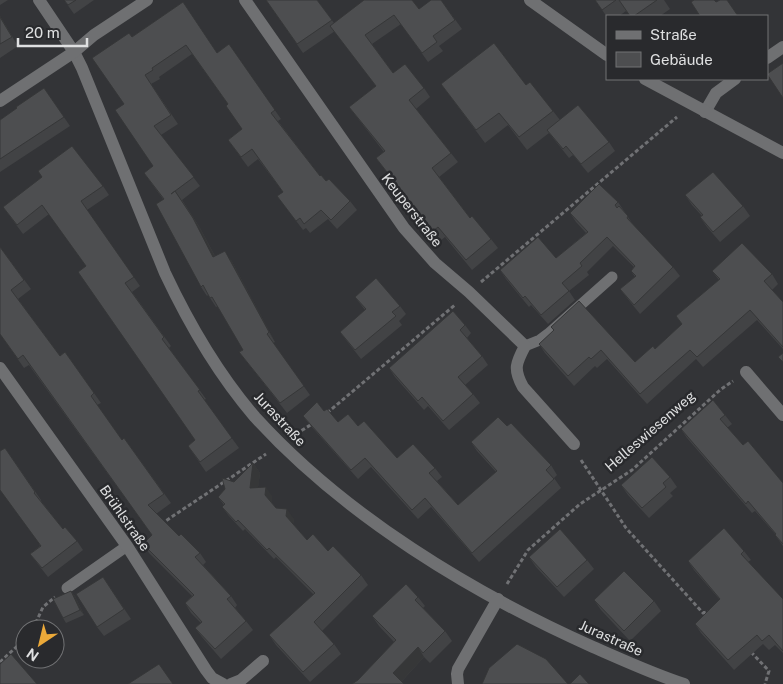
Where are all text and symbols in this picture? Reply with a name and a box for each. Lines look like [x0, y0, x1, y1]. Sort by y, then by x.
scale bar [18, 15, 86, 47]
legend [606, 15, 768, 80]
text: 20 m [25, 24, 60, 41]
text: Straße [650, 26, 697, 43]
text: Gebäude [650, 51, 713, 68]
street label: Keuperstraße [378, 170, 446, 250]
street label: Helleswiesenweg [602, 387, 698, 474]
street label: Jurastraße [251, 389, 309, 449]
street label: Brühlstraße [96, 482, 154, 554]
street label: Jurastraße [577, 617, 645, 659]
north arrow [15, 619, 65, 669]
text: N [23, 645, 42, 664]

